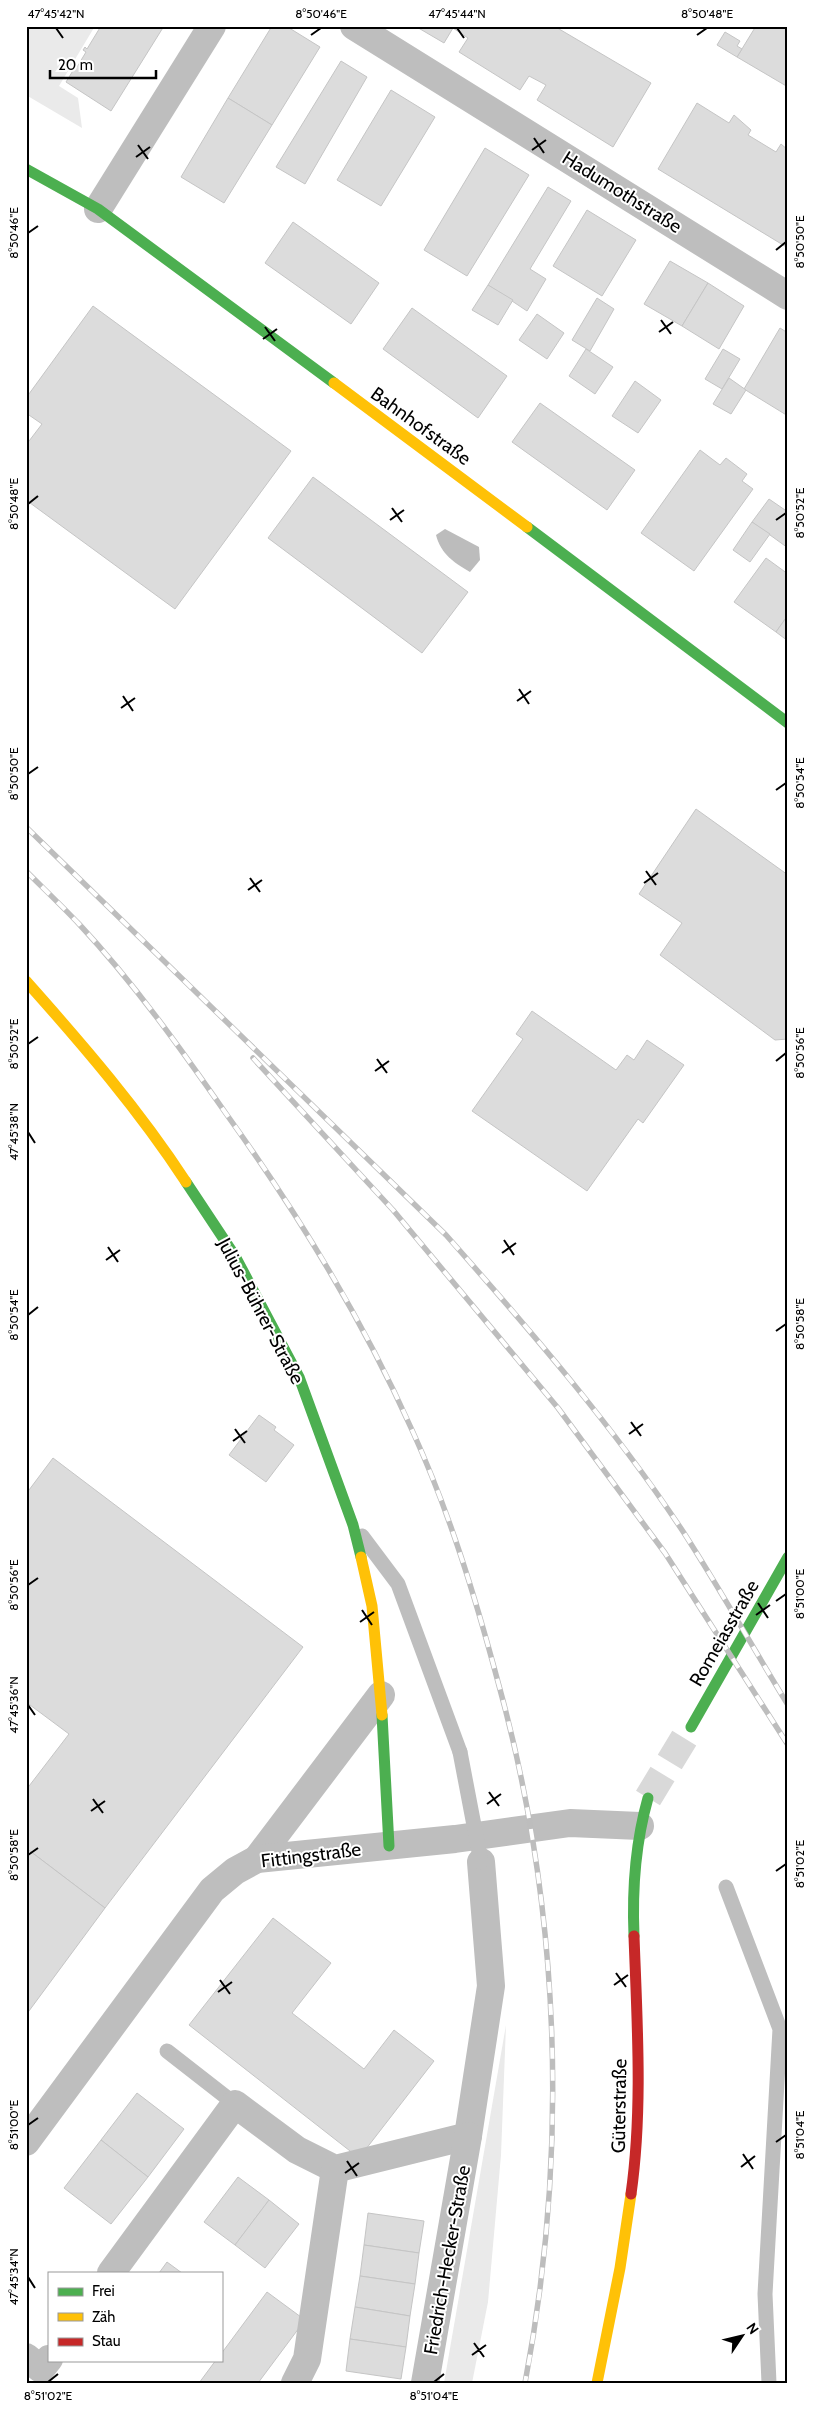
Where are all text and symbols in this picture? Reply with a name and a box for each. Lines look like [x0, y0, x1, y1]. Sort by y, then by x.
text: 47°45'42"N [28, 6, 84, 21]
text: 8°50'46"E [295, 6, 347, 21]
text: 47°45'44"N [428, 6, 486, 21]
text: 8°50'48"E [681, 6, 733, 21]
scale bar [50, 48, 156, 80]
text: 20 m [58, 56, 93, 74]
street label: Hadumothstraße [558, 146, 686, 238]
text: 8°50'46"E [6, 207, 21, 259]
text: 8°50'50"E [792, 215, 807, 269]
street label: Bahnhofstraße [366, 382, 476, 470]
text: 8°50'48"E [6, 478, 21, 530]
text: 8°50'52"E [792, 487, 807, 539]
text: 8°50'50"E [6, 747, 21, 801]
text: 8°50'54"E [792, 757, 807, 809]
text: 8°50'52"E [6, 1018, 21, 1070]
text: 8°50'56"E [792, 1027, 807, 1079]
text: 47°45'38"N [6, 1103, 21, 1161]
street label: Julius-Bührer-Straße [212, 1233, 309, 1388]
text: 8°50'54"E [6, 1289, 21, 1341]
text: 8°50'58"E [792, 1298, 807, 1350]
text: 8°50'56"E [6, 1559, 21, 1611]
text: 8°51'00"E [792, 1568, 807, 1619]
street label: Romeiasstraße [684, 1576, 764, 1690]
text: 47°45'36"N [6, 1676, 21, 1734]
text: 8°50'58"E [6, 1829, 21, 1881]
street label: Fittingstraße [260, 1837, 363, 1873]
text: 8°51'02"E [792, 1839, 807, 1888]
street label: Güterstraße [607, 2058, 631, 2153]
text: 8°51'00"E [6, 2099, 21, 2150]
text: 8°51'04"E [792, 2110, 807, 2159]
street label: Friedrich-Hecker-Straße [419, 2163, 475, 2357]
text: 47°45'34"N [6, 2248, 21, 2306]
legend [48, 2272, 222, 2362]
text: Frei [92, 2282, 115, 2300]
text: Zäh [92, 2308, 115, 2326]
north arrow [716, 2312, 766, 2362]
text: N [742, 2319, 763, 2338]
text: Stau [92, 2332, 121, 2350]
text: 8°51'02"E [24, 2388, 73, 2403]
text: 8°51'04"E [410, 2388, 459, 2403]

